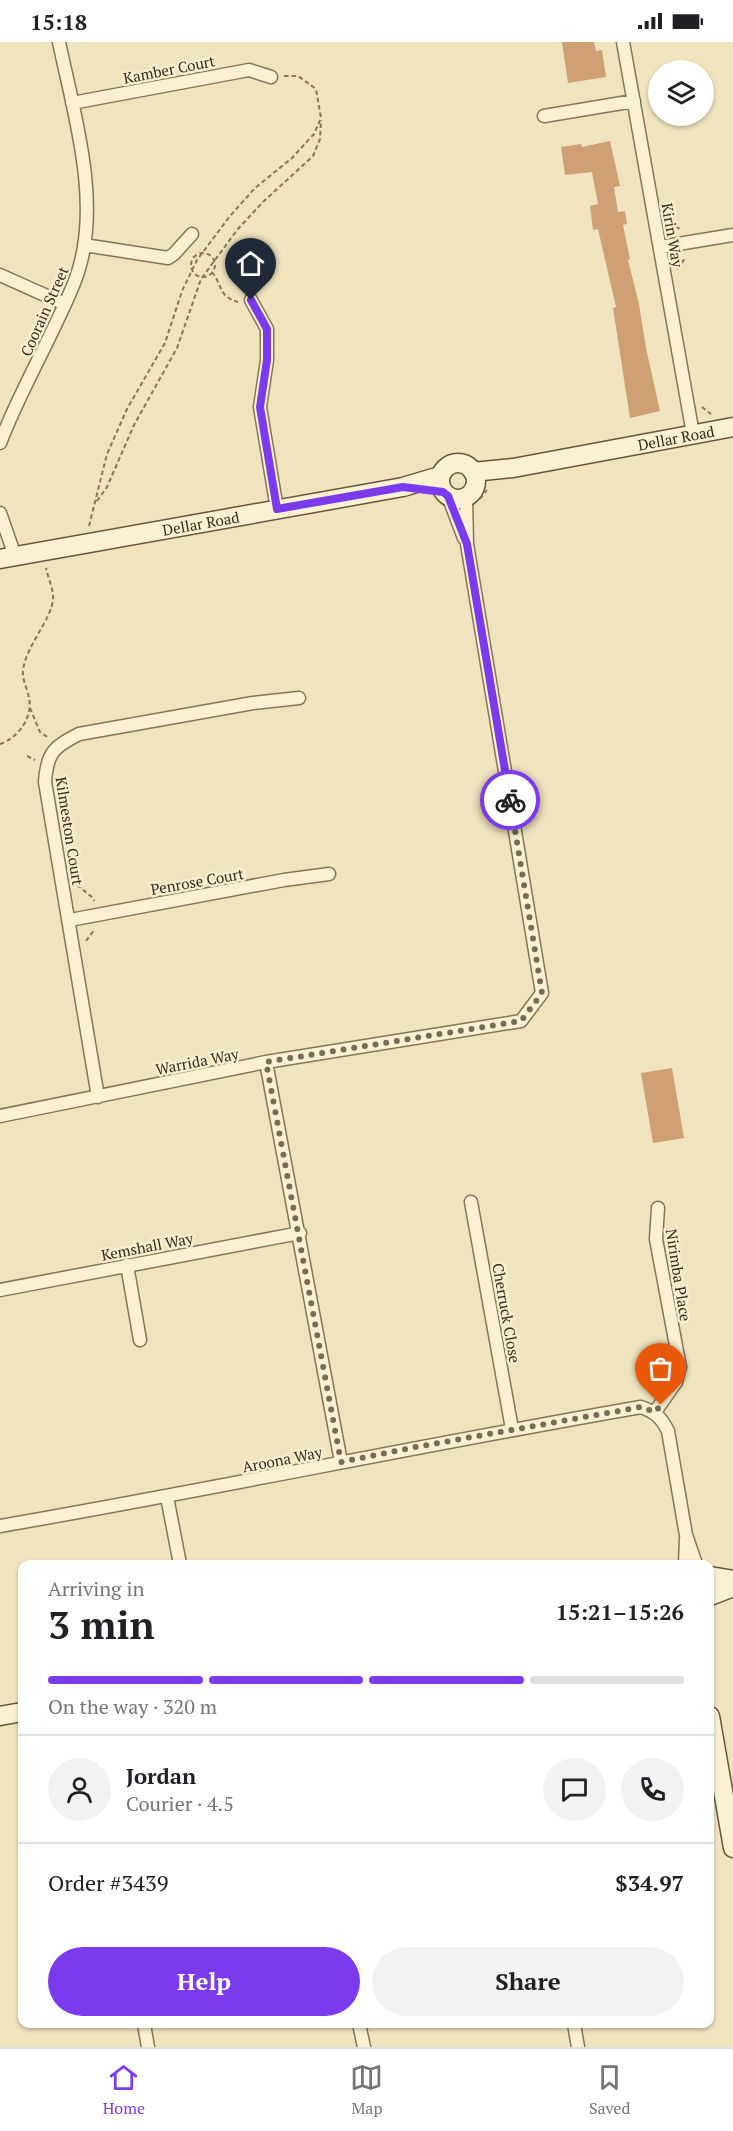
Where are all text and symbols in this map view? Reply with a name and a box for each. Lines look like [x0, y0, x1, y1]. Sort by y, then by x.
text: 15:18 [30, 7, 87, 36]
street label: Kamber Court [122, 50, 217, 88]
map controls [648, 60, 714, 126]
button: layers [648, 60, 714, 126]
street label: Kirin Way [657, 201, 689, 269]
pin [225, 238, 276, 300]
icon: home [234, 247, 267, 280]
street label: Coorain Street [15, 263, 73, 359]
street label: Dellar Road [636, 421, 716, 455]
street label: Dellar Road [161, 506, 241, 540]
courier [480, 770, 540, 830]
street label: Kilmeston Court [52, 775, 89, 887]
icon: bike [494, 784, 527, 817]
street label: Penrose Court [149, 863, 246, 899]
street label: Warrida Way [154, 1043, 241, 1079]
street label: Kemshall Way [99, 1227, 195, 1265]
street label: Nirimba Place [662, 1227, 696, 1323]
street label: Cherruck Close [488, 1262, 526, 1364]
pin [635, 1343, 686, 1405]
icon: bag [644, 1352, 677, 1385]
street label: Aroona Way [240, 1441, 324, 1477]
text: Arriving in [48, 1575, 144, 1602]
text: 15:21–15:26 [556, 1597, 684, 1626]
text: 3 min [48, 1598, 155, 1650]
text: On the way · 320 m [48, 1693, 217, 1720]
button: person [48, 1758, 111, 1821]
button: chat [543, 1758, 606, 1821]
button: phone [621, 1758, 684, 1821]
text: Jordan [126, 1761, 196, 1790]
text: Courier · 4.5 [126, 1790, 234, 1817]
text: Order #3439 [48, 1868, 168, 1897]
text: $34.97 [615, 1868, 684, 1897]
button: Help [48, 1947, 360, 2016]
button: Share [372, 1947, 684, 2016]
tab: Home [103, 2061, 145, 2119]
tab: Map [350, 2061, 383, 2119]
tab: Saved [589, 2061, 630, 2119]

